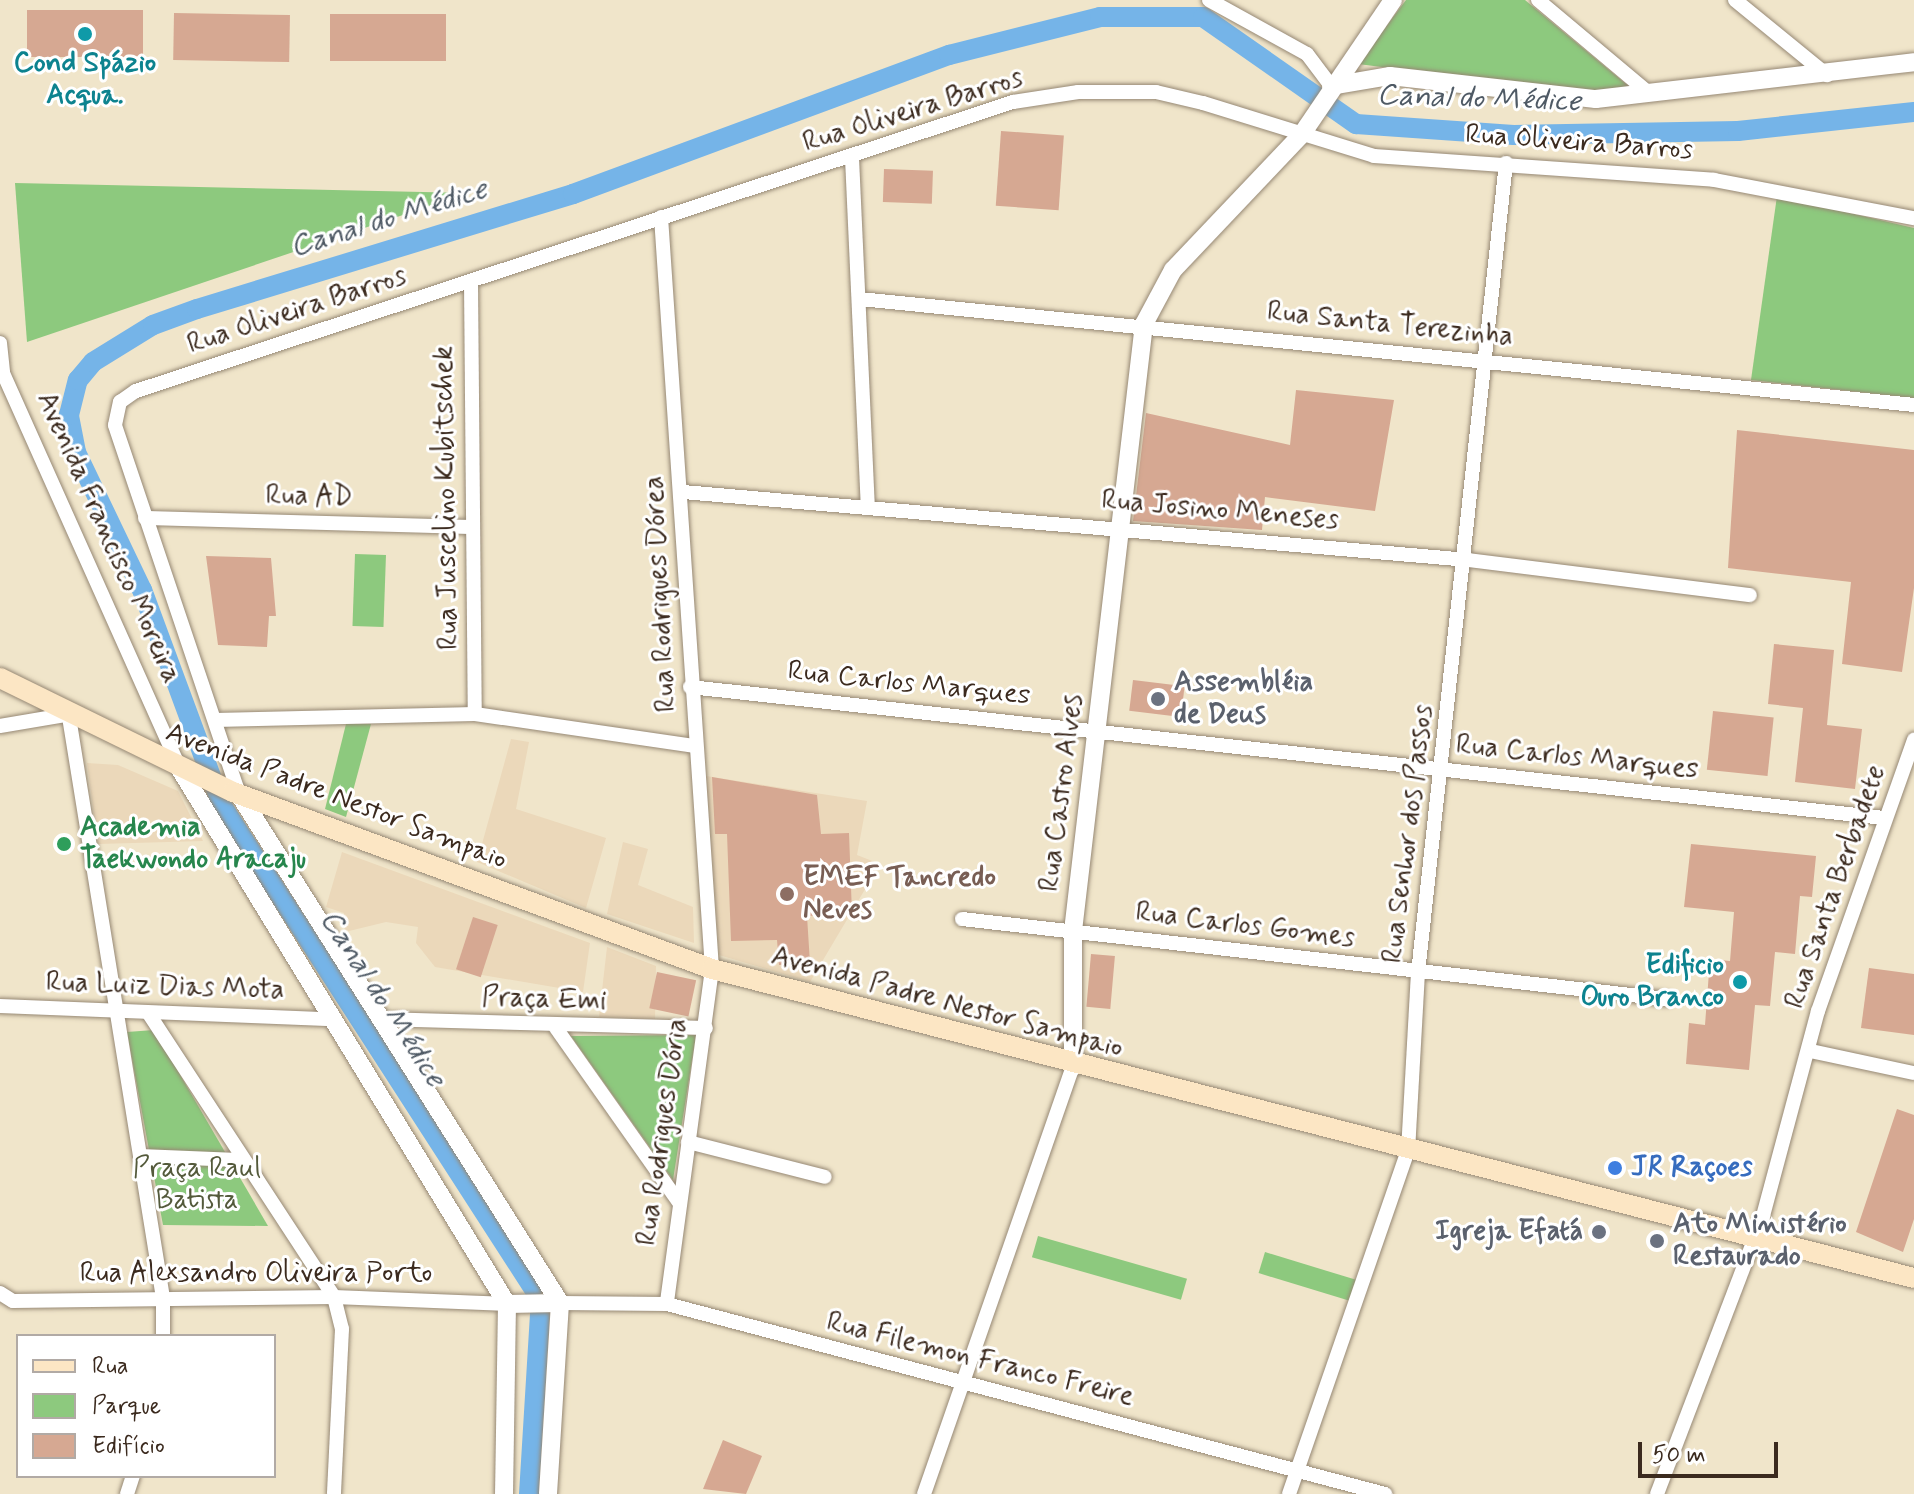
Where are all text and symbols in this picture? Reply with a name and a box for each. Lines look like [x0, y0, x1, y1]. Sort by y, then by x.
marker: Cond Spázio Acqua. [76, 25, 94, 43]
place label: Cond Spázio Acqua. [14, 47, 156, 113]
street label: Rua Oliveira Barros [798, 61, 1028, 161]
water label: Canal do Médice [1377, 77, 1581, 121]
street label: Rua Oliveira Barros [1463, 118, 1695, 168]
water label: Canal do Médice [286, 172, 492, 266]
street label: Rua Oliveira Barros [182, 259, 412, 363]
street label: Rua Santa Terezinha [1268, 296, 1512, 354]
street label: Rua Juscelino Kubitschek [428, 347, 466, 649]
street label: Avenida Francisco Moreira [28, 387, 188, 689]
street label: Rua Rodrigues Dórea [638, 472, 684, 716]
street label: Rua AD [265, 479, 353, 515]
street label: Rua Josino Meneses [1100, 484, 1340, 538]
street label: Rua Carlos Marques [791, 655, 1027, 713]
place label: Assembléia de Deus [1174, 666, 1313, 732]
marker: Assembléia de Deus [1149, 690, 1167, 708]
street label: Rua Castro Alves [1033, 694, 1091, 892]
street label: Rua Senhor dos Passos [1376, 702, 1442, 966]
street label: Avenida Padre Nestor Sampaio [162, 717, 510, 877]
street label: Rua Carlos Marques [1459, 729, 1695, 787]
street label: Rua Santa Berbadete [1779, 763, 1893, 1011]
place label: Academia Taekwondo Aracaju [80, 811, 309, 877]
marker: Academia Taekwondo Aracaju [55, 835, 73, 853]
place label: EMEF Tancredo Neves [803, 861, 990, 927]
marker: EMEF Tancredo Neves [778, 885, 796, 903]
street label: Rua Carlos Gomes [1137, 896, 1353, 956]
water label: Canal do Médice [311, 904, 453, 1094]
street label: Avenida Padre Nestor Sampaio [769, 940, 1125, 1066]
place label: Edificio Ouro Branco [1581, 949, 1724, 1015]
street label: Rua Luiz Dias Mota [51, 966, 279, 1008]
marker: Edificio Ouro Branco [1731, 973, 1749, 991]
street label: Praça Emi [483, 981, 605, 1019]
street label: Rua Rodrigues Dória [630, 1013, 696, 1251]
place label: JR Raçoes [1631, 1151, 1750, 1185]
park label: Praça Raul Batista [135, 1152, 259, 1218]
marker: JR Raçoes [1606, 1159, 1624, 1177]
place label: Ato Ministério Restaurado [1673, 1208, 1839, 1274]
place label: Igreja Efatá [1435, 1215, 1583, 1249]
marker: Igreja Efatá [1590, 1223, 1608, 1241]
marker: Ato Ministério Restaurado [1648, 1232, 1666, 1250]
street label: Rua Alexsandro Oliveira Porto [83, 1257, 429, 1291]
street label: Rua Filemon Franco Freire [823, 1305, 1137, 1415]
legend [16, 1334, 276, 1478]
text: Rua [92, 1351, 129, 1382]
text: Parque [92, 1391, 161, 1422]
scale bar [1642, 1426, 1782, 1476]
text: Edifício [92, 1431, 165, 1462]
text: 50 m [1652, 1440, 1706, 1471]

